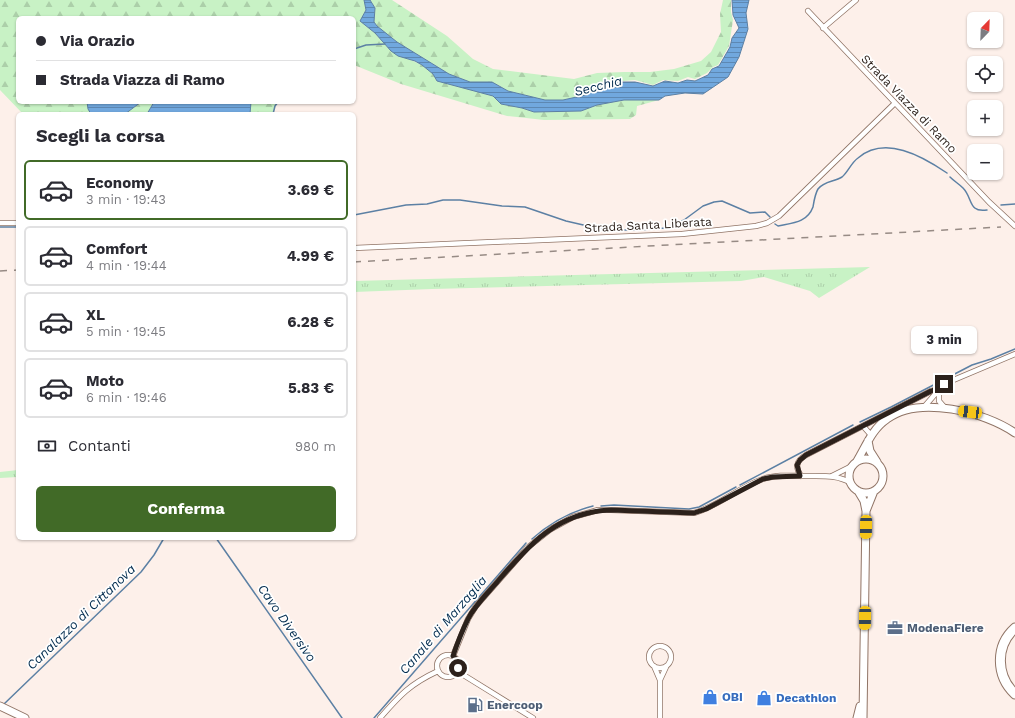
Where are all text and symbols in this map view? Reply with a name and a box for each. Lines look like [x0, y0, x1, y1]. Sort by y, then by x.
north arrow [967, 12, 1003, 48]
map controls [967, 12, 1003, 180]
text: Via Orazio [60, 32, 135, 50]
street label: Strada Viazza di Ramo [858, 52, 960, 156]
button: locate [967, 56, 1003, 92]
text: Strada Viazza di Ramo [60, 71, 225, 89]
water label: Secchia [573, 73, 623, 99]
button: + [967, 100, 1003, 136]
text: Scegli la corsa [36, 125, 165, 146]
button: − [967, 144, 1003, 180]
icon: car [38, 172, 74, 208]
text: Economy [86, 174, 153, 192]
text: 3.69 € [288, 181, 334, 199]
text: 3 min · 19:43 [86, 192, 166, 207]
street label: Strada Santa Liberata [584, 215, 712, 235]
icon: car [38, 238, 74, 274]
text: Comfort [86, 240, 147, 258]
text: 4.99 € [287, 247, 334, 265]
text: 4 min · 19:44 [86, 258, 167, 273]
icon: car [38, 304, 74, 340]
text: XL [86, 306, 105, 324]
text: 6.28 € [287, 313, 334, 331]
text: 5 min · 19:45 [86, 324, 166, 339]
callout: 3 min [911, 326, 977, 354]
text: 3 min [926, 332, 962, 347]
icon: car [38, 370, 74, 406]
text: Moto [86, 372, 124, 390]
route end [935, 375, 953, 393]
text: 5.83 € [288, 379, 334, 397]
text: 6 min · 19:46 [86, 390, 167, 405]
car [957, 405, 983, 419]
icon: cash [36, 435, 58, 457]
text: Contanti [68, 437, 131, 455]
text: 980 m [295, 439, 336, 454]
button: Conferma [36, 486, 336, 532]
car [860, 515, 872, 539]
water label: Canalazzo di Cittanova [24, 561, 138, 673]
water label: Canale di Marzaglia [396, 573, 490, 677]
water label: Cavo Diversivo [255, 581, 319, 665]
car [859, 606, 871, 630]
office icon: ModenaFiere [886, 619, 904, 637]
place label: ModenaFiere [907, 621, 984, 635]
route start [449, 659, 467, 677]
shop icon: OBI [701, 688, 719, 706]
shop icon: Decathlon [755, 689, 773, 707]
place label: OBI [722, 690, 743, 704]
place label: Decathlon [776, 691, 836, 705]
fuel station icon: Enercoop [466, 696, 484, 714]
place label: Enercoop [487, 698, 543, 712]

